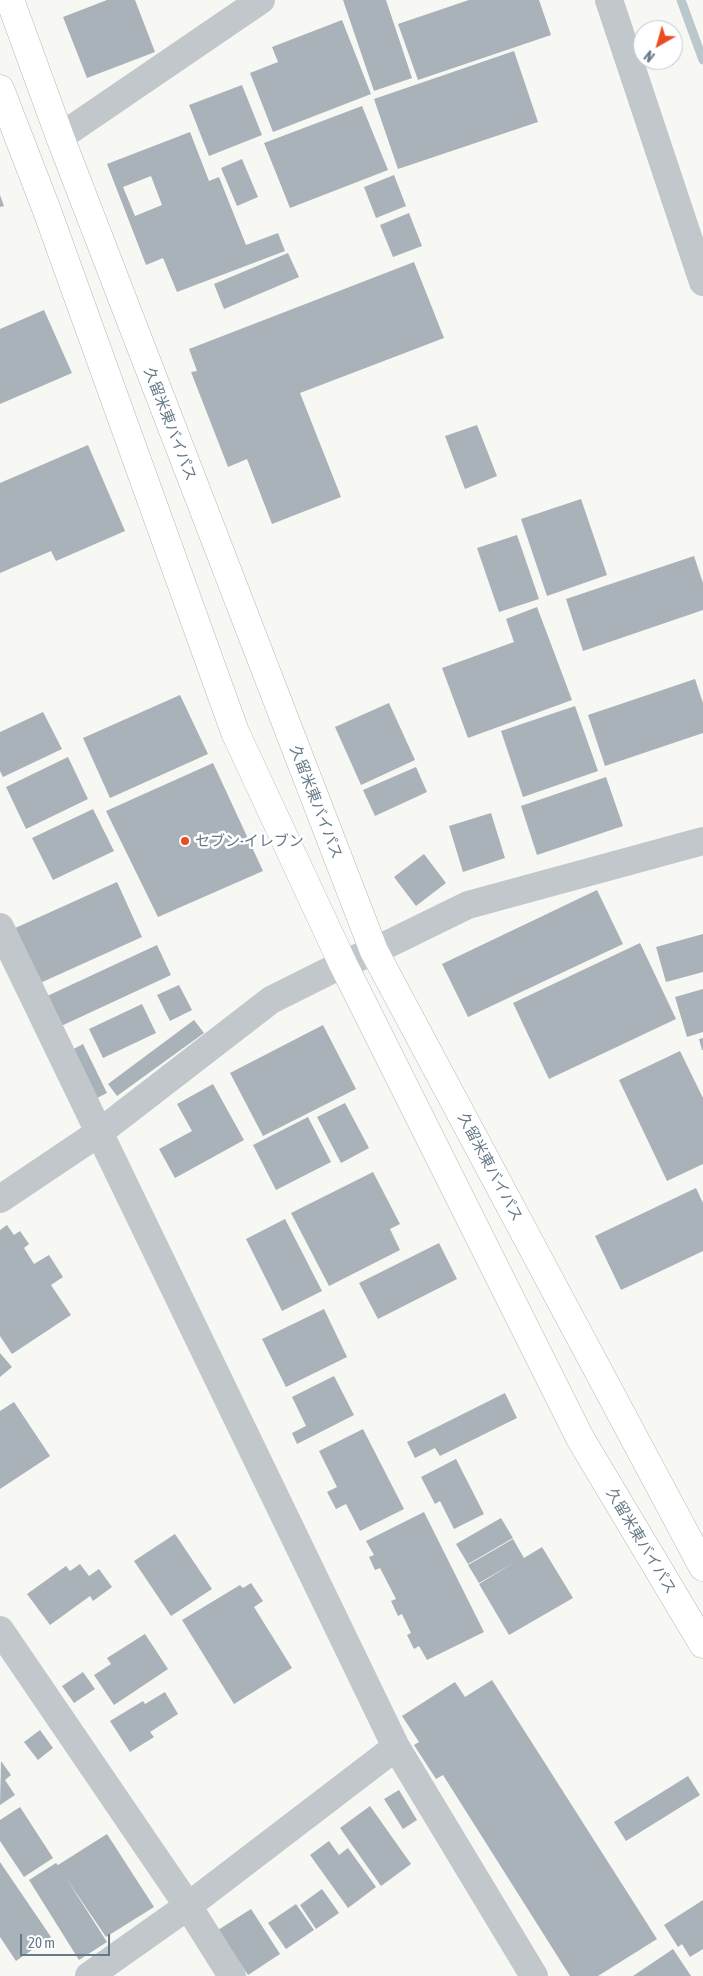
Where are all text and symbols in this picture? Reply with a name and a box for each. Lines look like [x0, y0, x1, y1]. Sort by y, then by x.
north arrow [633, 20, 683, 70]
text: N [641, 47, 658, 65]
street label: 久留米東バイパス [140, 365, 200, 483]
street label: 久留米東バイパス [286, 743, 346, 861]
place label: セブン-イレブン [195, 832, 304, 850]
marker: セブン-イレブン [179, 835, 191, 847]
street label: 久留米東バイパス [454, 1110, 526, 1224]
street label: 久留米東バイパス [602, 1485, 680, 1597]
scale bar [22, 1924, 112, 1956]
text: 20 m [28, 1934, 55, 1951]

